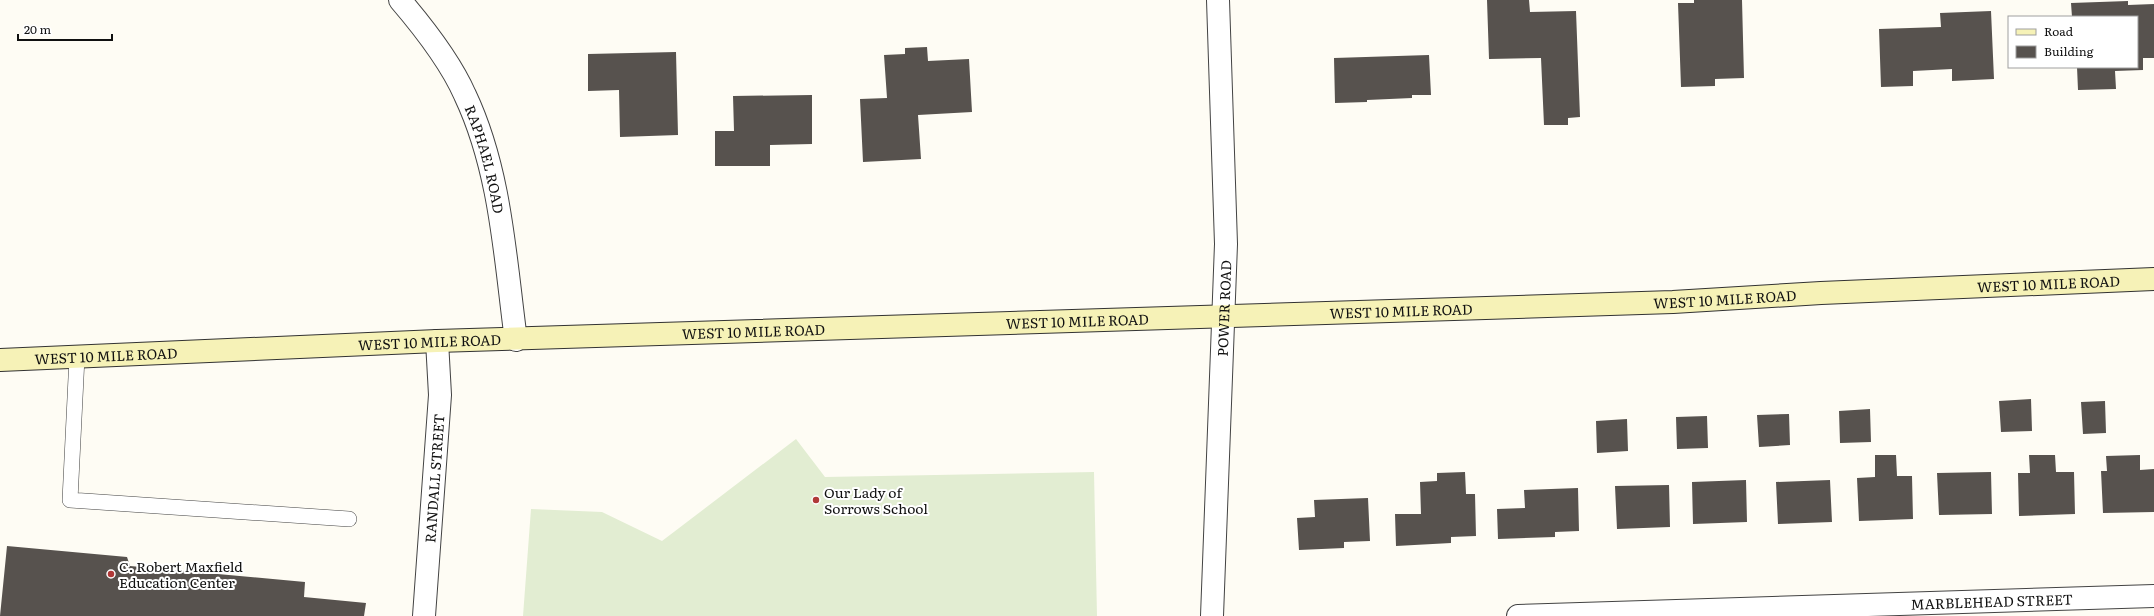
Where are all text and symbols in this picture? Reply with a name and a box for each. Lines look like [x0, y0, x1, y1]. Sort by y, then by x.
scale bar [18, 16, 112, 42]
legend [2008, 16, 2138, 68]
text: 20 m [24, 20, 51, 38]
text: Road [2044, 22, 2074, 40]
text: Building [2044, 42, 2094, 60]
street label: RAPHAEL ROAD [460, 102, 509, 215]
street label: POWER ROAD [1212, 259, 1235, 357]
street label: WEST 10 MILE ROAD [1977, 270, 2121, 296]
street label: WEST 10 MILE ROAD [1653, 285, 1797, 313]
street label: WEST 10 MILE ROAD [1329, 298, 1473, 323]
street label: WEST 10 MILE ROAD [1005, 309, 1149, 333]
street label: WEST 10 MILE ROAD [682, 319, 826, 343]
street label: WEST 10 MILE ROAD [358, 329, 502, 354]
street label: WEST 10 MILE ROAD [34, 342, 178, 368]
street label: RANDALL STREET [419, 413, 449, 544]
place label: Our Lady of Sorrows School [824, 482, 928, 518]
marker: Our Lady of Sorrows School [811, 495, 821, 505]
place label: C. Robert Maxfield Education Center [119, 556, 243, 592]
marker: C. Robert Maxfield Education Center [106, 569, 116, 579]
street label: MARBLEHEAD STREET [1910, 589, 2073, 614]

